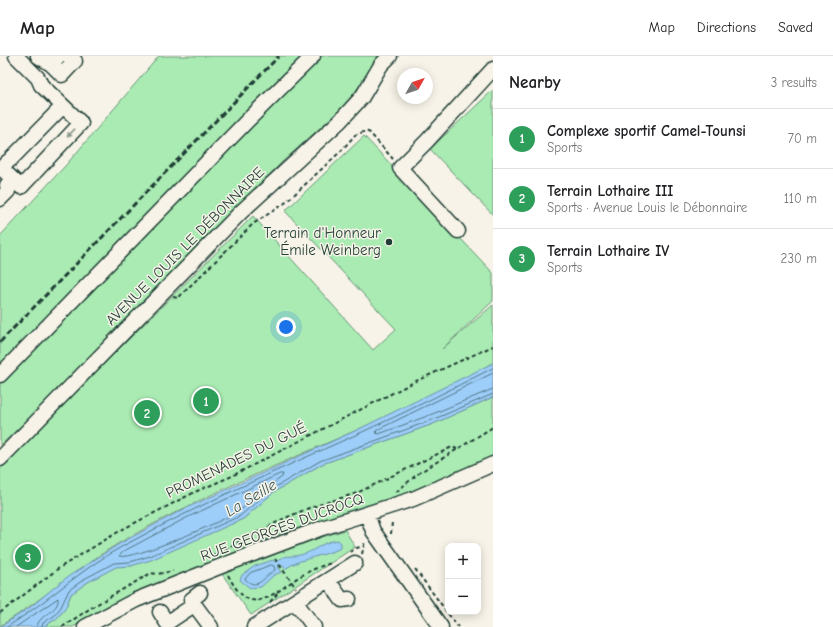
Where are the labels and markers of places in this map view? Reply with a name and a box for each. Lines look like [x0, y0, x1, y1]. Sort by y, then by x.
place label: Terrain d'Honneur Émile Weinberg [263, 224, 381, 259]
marker: Terrain d'Honneur Émile Weinberg [384, 237, 394, 247]
pin: 1 [193, 386, 219, 416]
pin: 2 [134, 398, 160, 428]
pin: 3 [15, 542, 41, 572]

